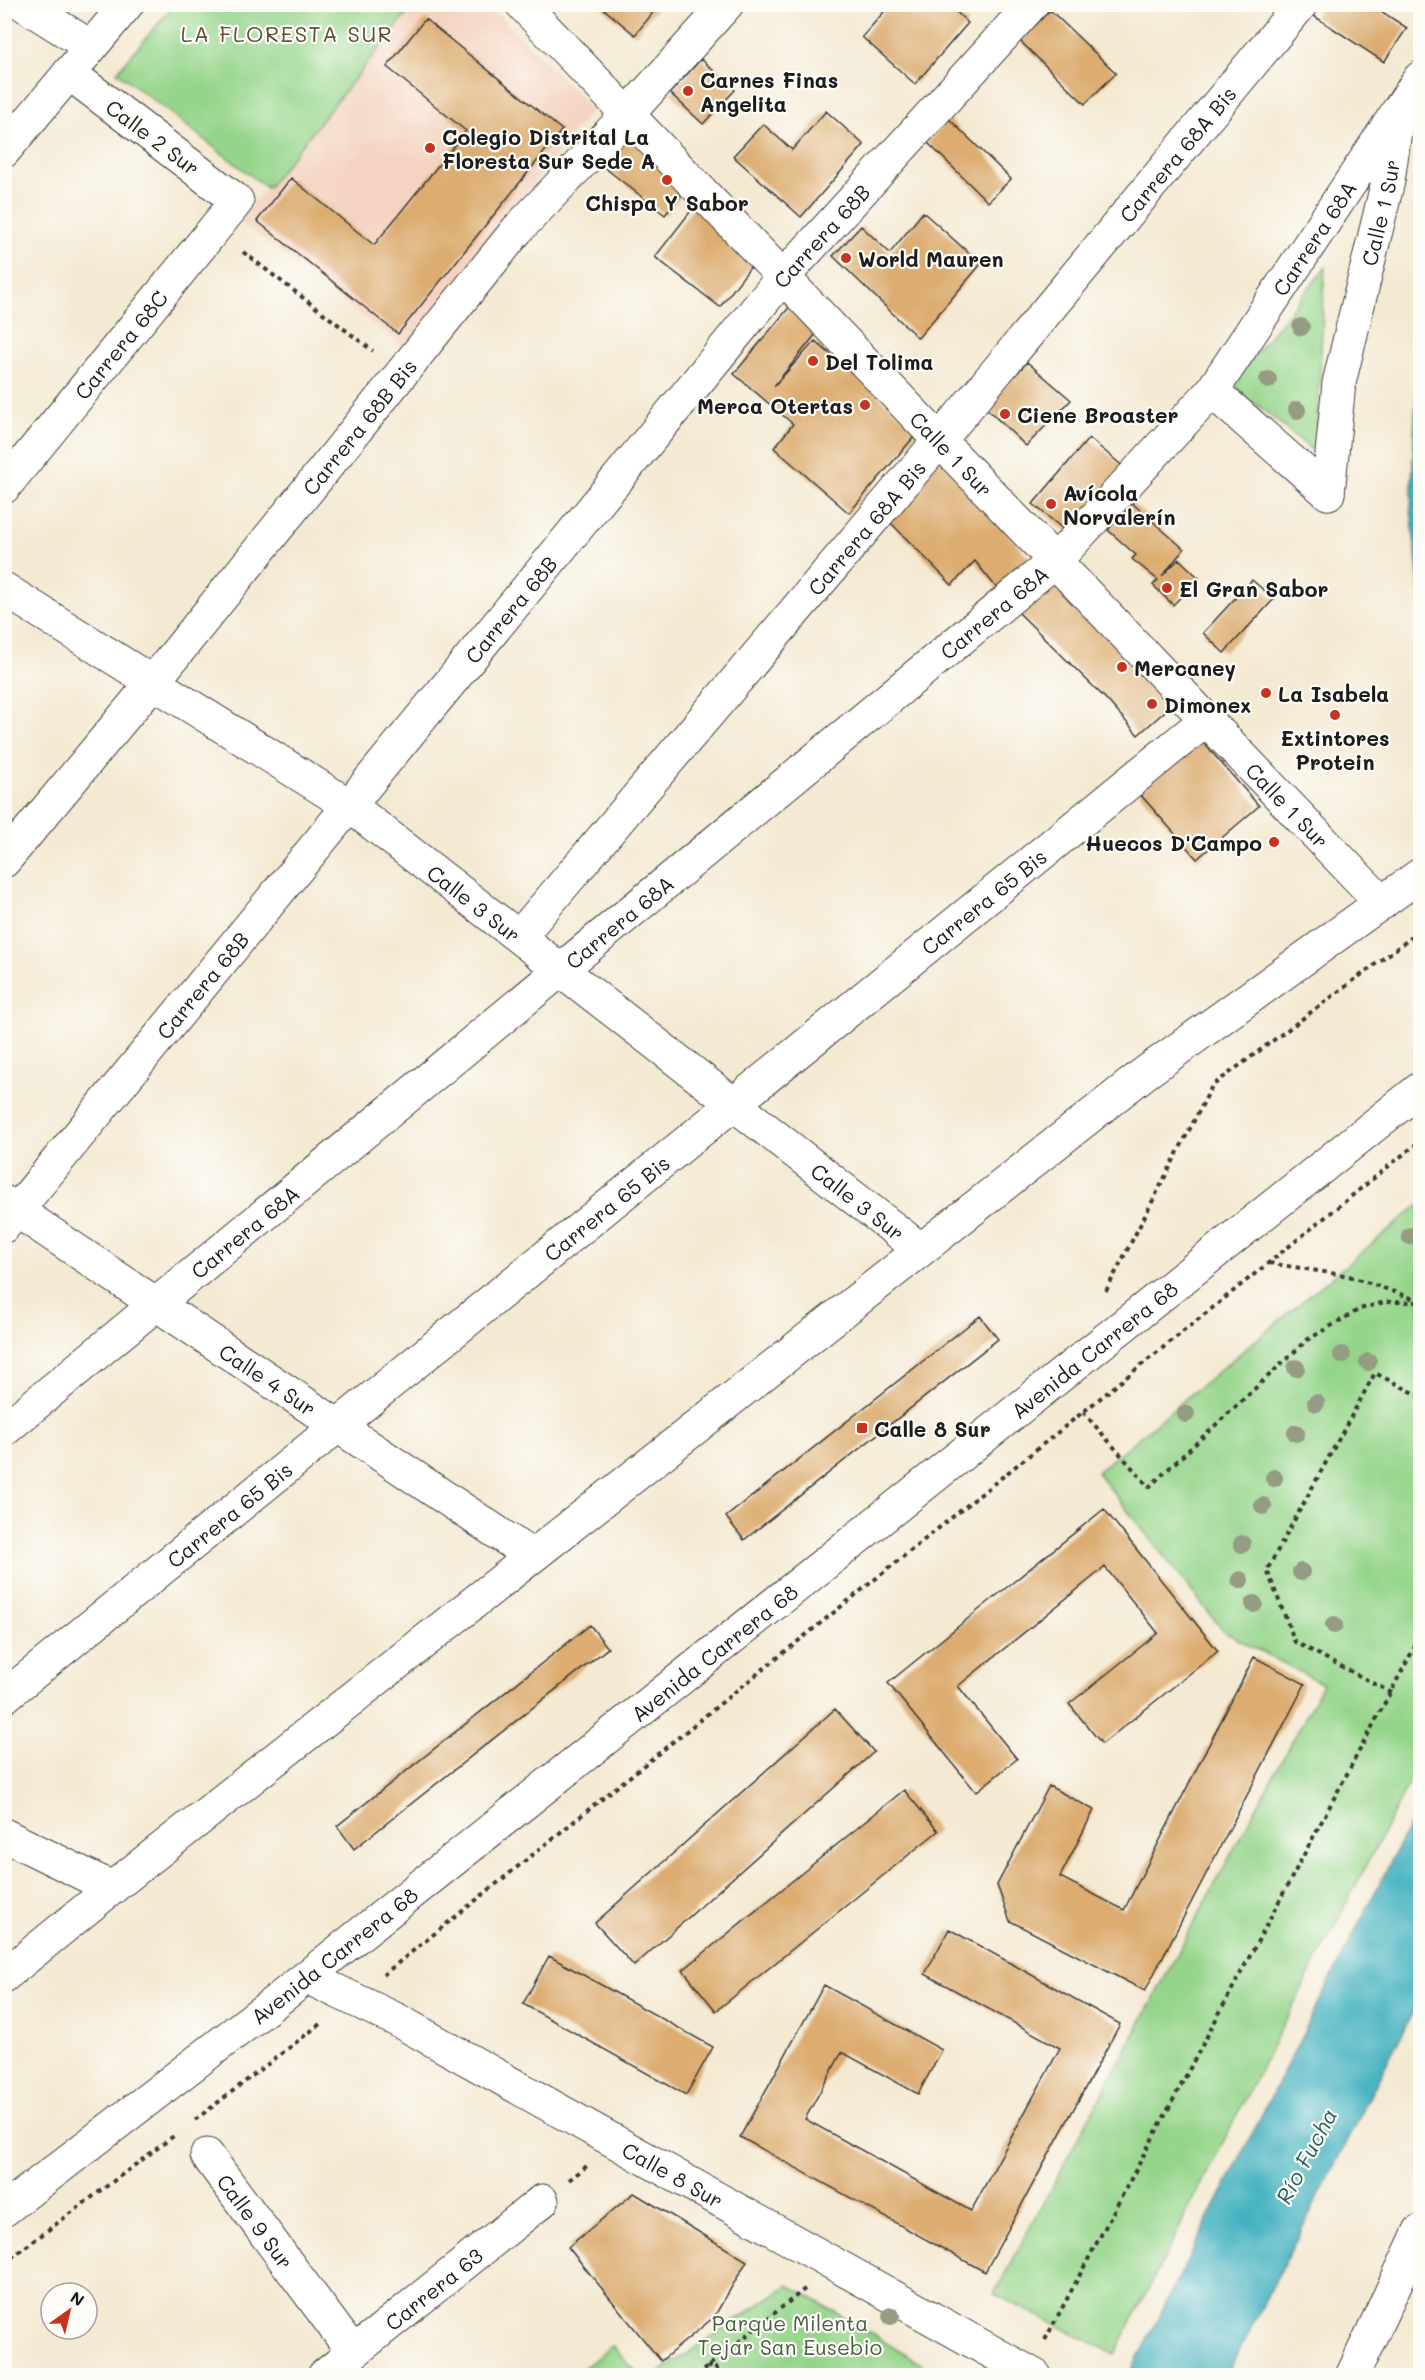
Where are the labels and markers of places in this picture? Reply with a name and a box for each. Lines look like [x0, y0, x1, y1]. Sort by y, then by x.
place label: Carnes Finas Angelita [700, 66, 838, 117]
marker: Carnes Finas Angelita [681, 84, 695, 98]
place label: Colegio Distrital La Floresta Sur Sede A [442, 123, 655, 174]
marker: Colegio Distrital La Floresta Sur Sede A [423, 141, 437, 155]
marker: Chispa Y Sabor [660, 173, 674, 187]
place label: Chispa Y Sabor [585, 189, 749, 216]
place label: World Mauren [858, 245, 1004, 272]
marker: World Mauren [839, 251, 853, 265]
place label: Del Tolima [825, 348, 933, 375]
marker: Del Tolima [806, 354, 820, 368]
place label: Merca Otertas [697, 392, 853, 419]
marker: Merca Otertas [858, 398, 872, 412]
place label: Ciene Broaster [1017, 401, 1178, 428]
marker: Ciene Broaster [998, 407, 1012, 421]
place label: Avícola Norvalerín [1063, 479, 1175, 530]
marker: Avícola Norvalerín [1044, 497, 1058, 511]
place label: El Gran Sabor [1179, 575, 1328, 602]
marker: El Gran Sabor [1160, 581, 1174, 595]
place label: Mercaney [1134, 654, 1236, 682]
marker: Mercaney [1115, 660, 1129, 674]
place label: La Isabela [1278, 680, 1389, 707]
marker: La Isabela [1259, 686, 1273, 700]
place label: Dimonex [1164, 691, 1251, 718]
marker: Dimonex [1145, 697, 1159, 711]
marker: Extintores Protein [1328, 708, 1342, 722]
place label: Extintores Protein [1280, 724, 1390, 775]
place label: Huecos D'Campo [1085, 829, 1262, 856]
marker: Huecos D'Campo [1267, 835, 1281, 849]
place label: Calle 8 Sur [874, 1415, 991, 1442]
marker: Calle 8 Sur [855, 1421, 869, 1435]

